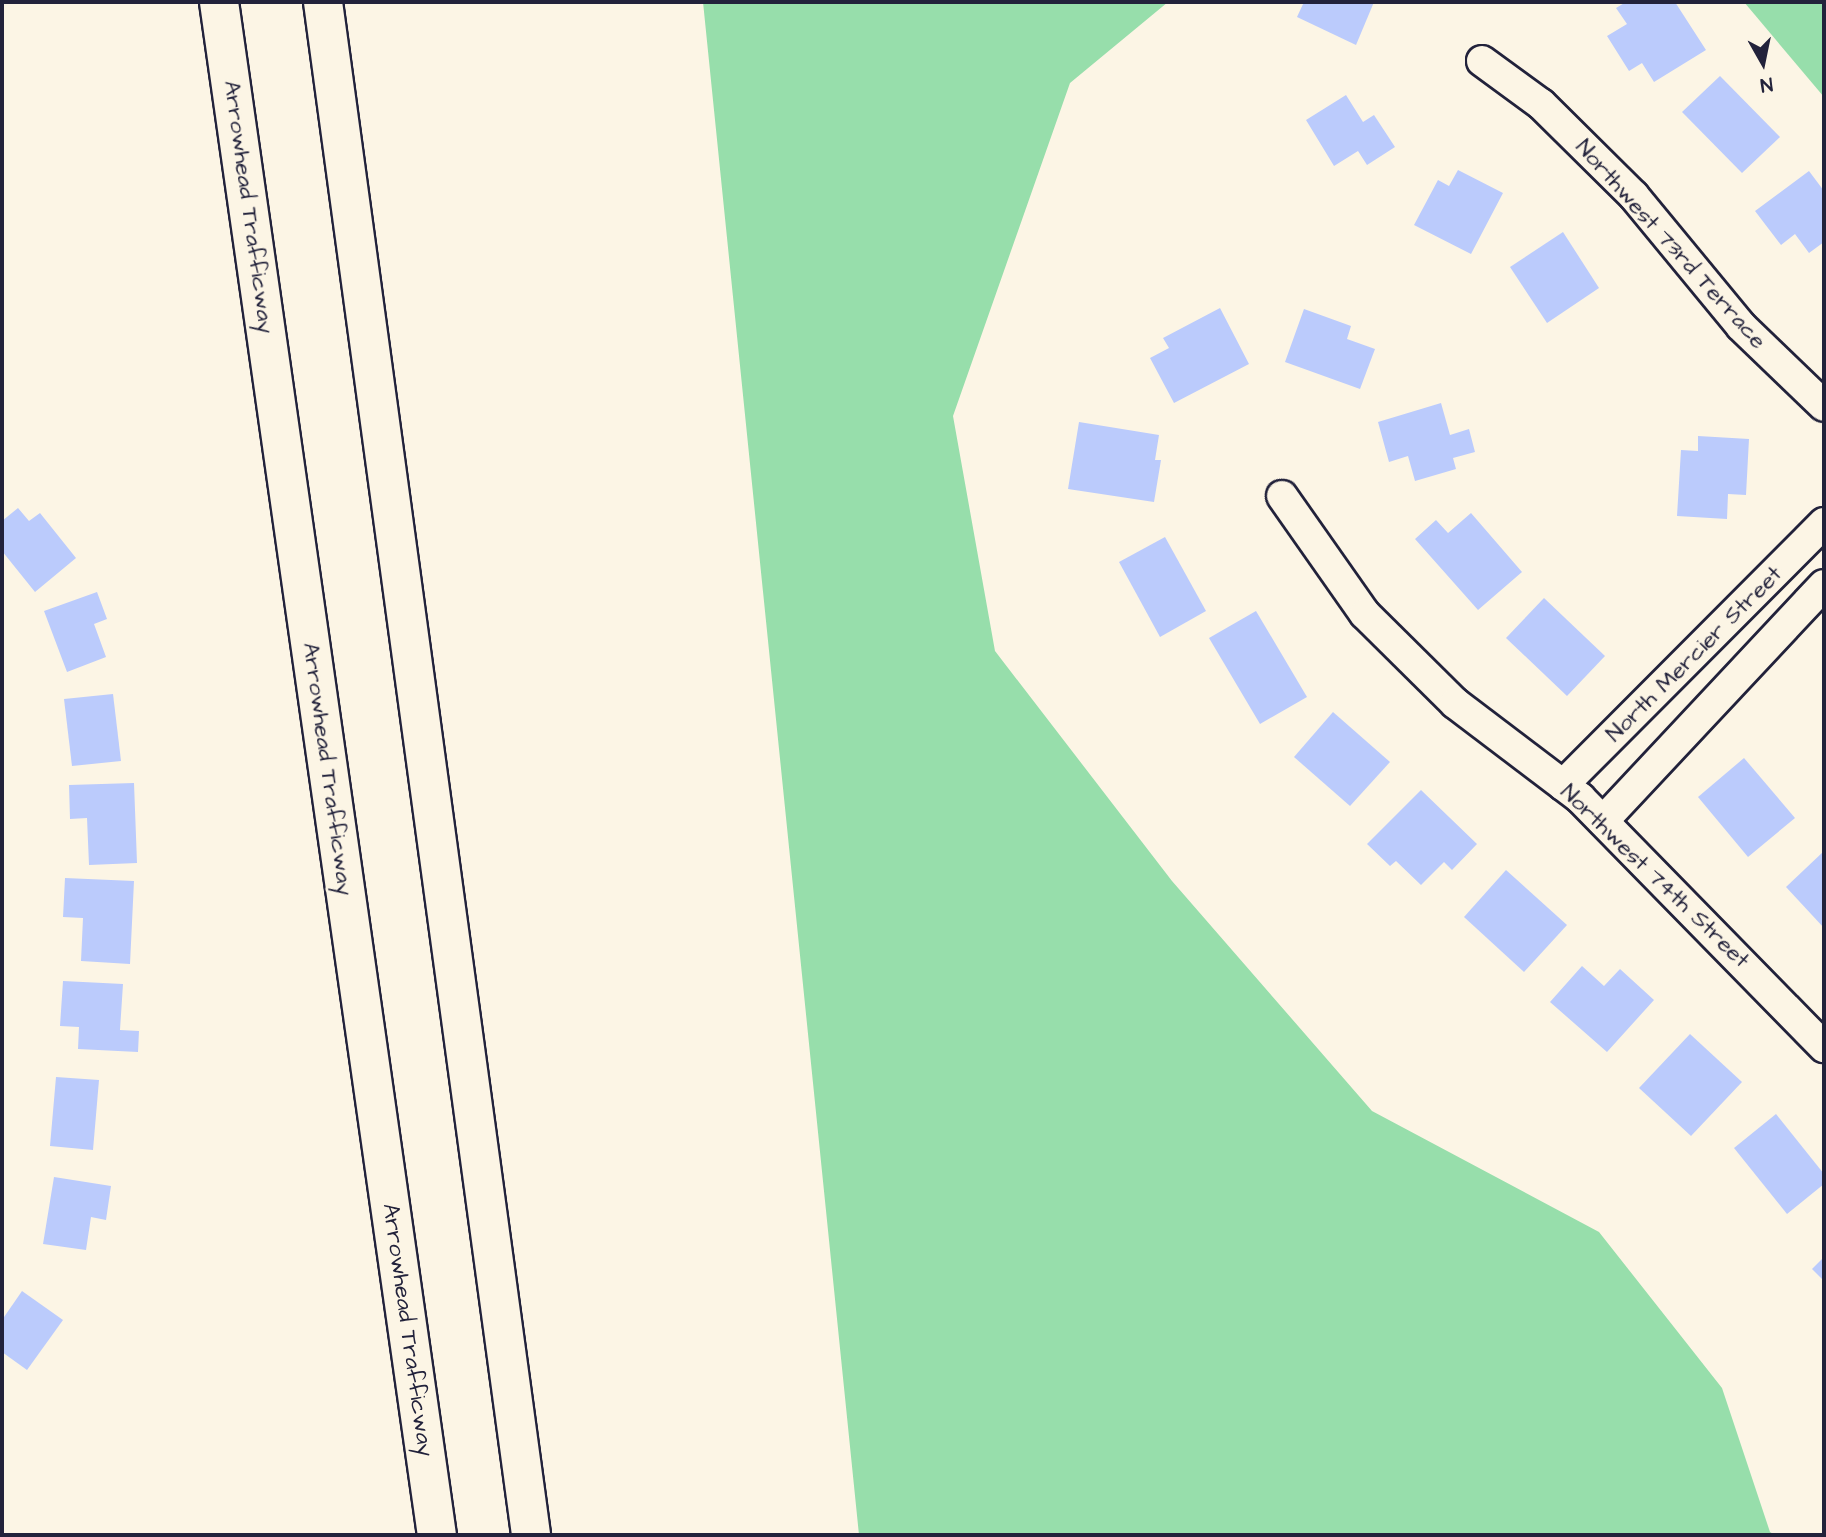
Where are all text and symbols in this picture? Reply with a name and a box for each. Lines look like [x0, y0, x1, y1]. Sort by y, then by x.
north arrow [1728, 28, 1798, 98]
text: N [1758, 70, 1774, 99]
street label: Arrowhead Trafficway [218, 79, 280, 335]
street label: Northwest 73rd Terrace [1570, 134, 1772, 354]
street label: North Mercier Street [1600, 560, 1788, 748]
street label: Arrowhead Trafficway [297, 641, 359, 897]
street label: Northwest 74th Street [1555, 778, 1755, 974]
street label: Arrowhead Trafficway [377, 1202, 439, 1458]

